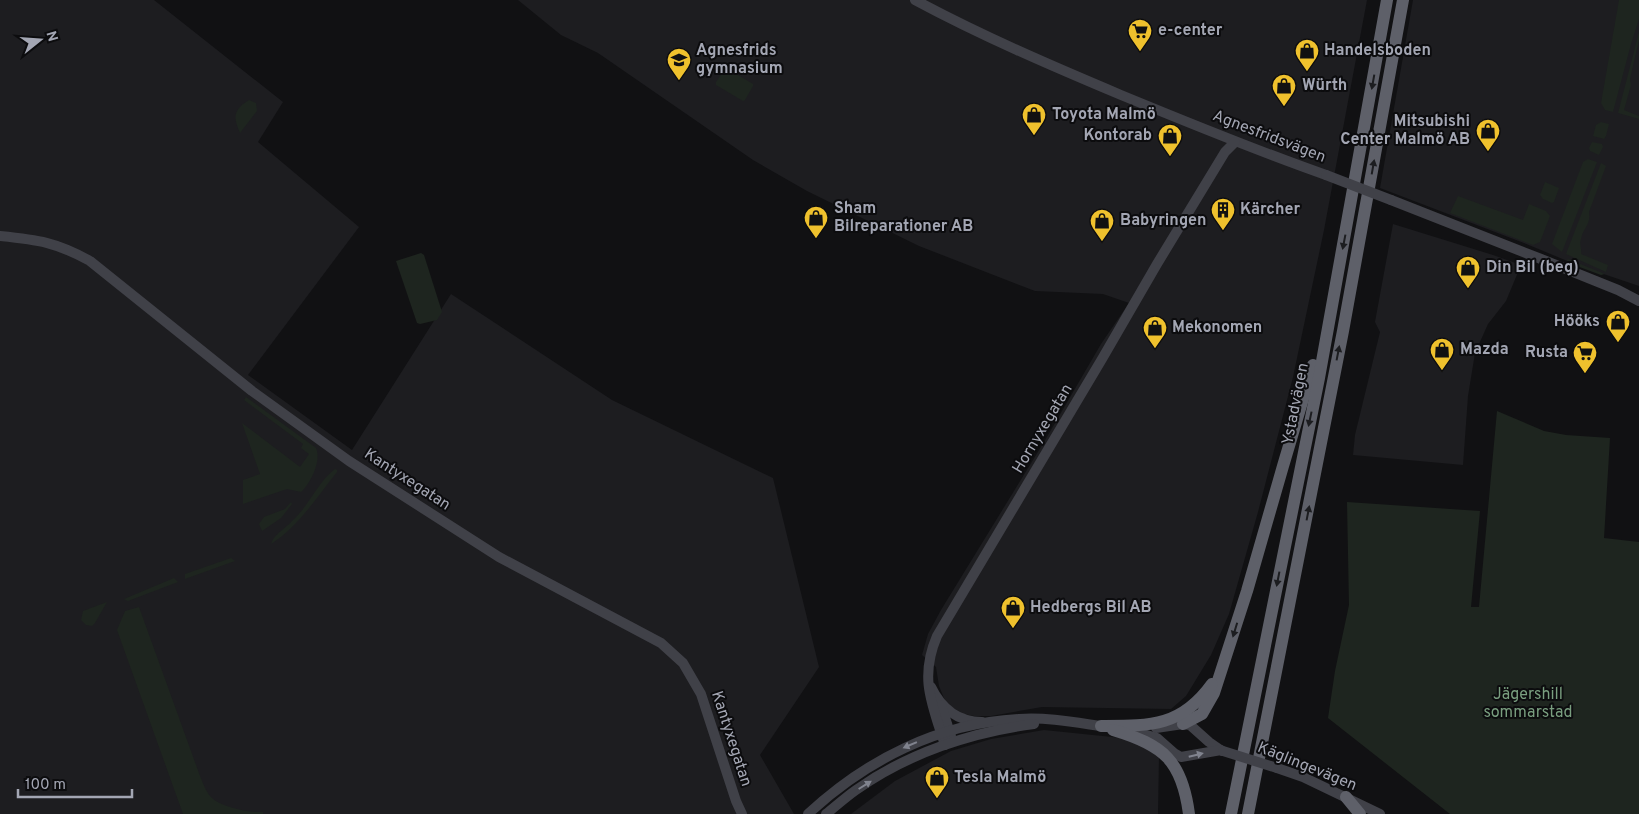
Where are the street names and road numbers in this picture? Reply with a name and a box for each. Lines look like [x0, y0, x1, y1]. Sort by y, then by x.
street label: Agnesfridsvägen [1210, 106, 1328, 168]
street label: Ystadvägen [1278, 361, 1314, 447]
street label: Hornyxegatan [1008, 381, 1078, 477]
street label: Kantyxegatan [360, 445, 454, 515]
street label: Kantyxegatan [706, 689, 756, 789]
street label: Käglingevägen [1254, 738, 1360, 796]

